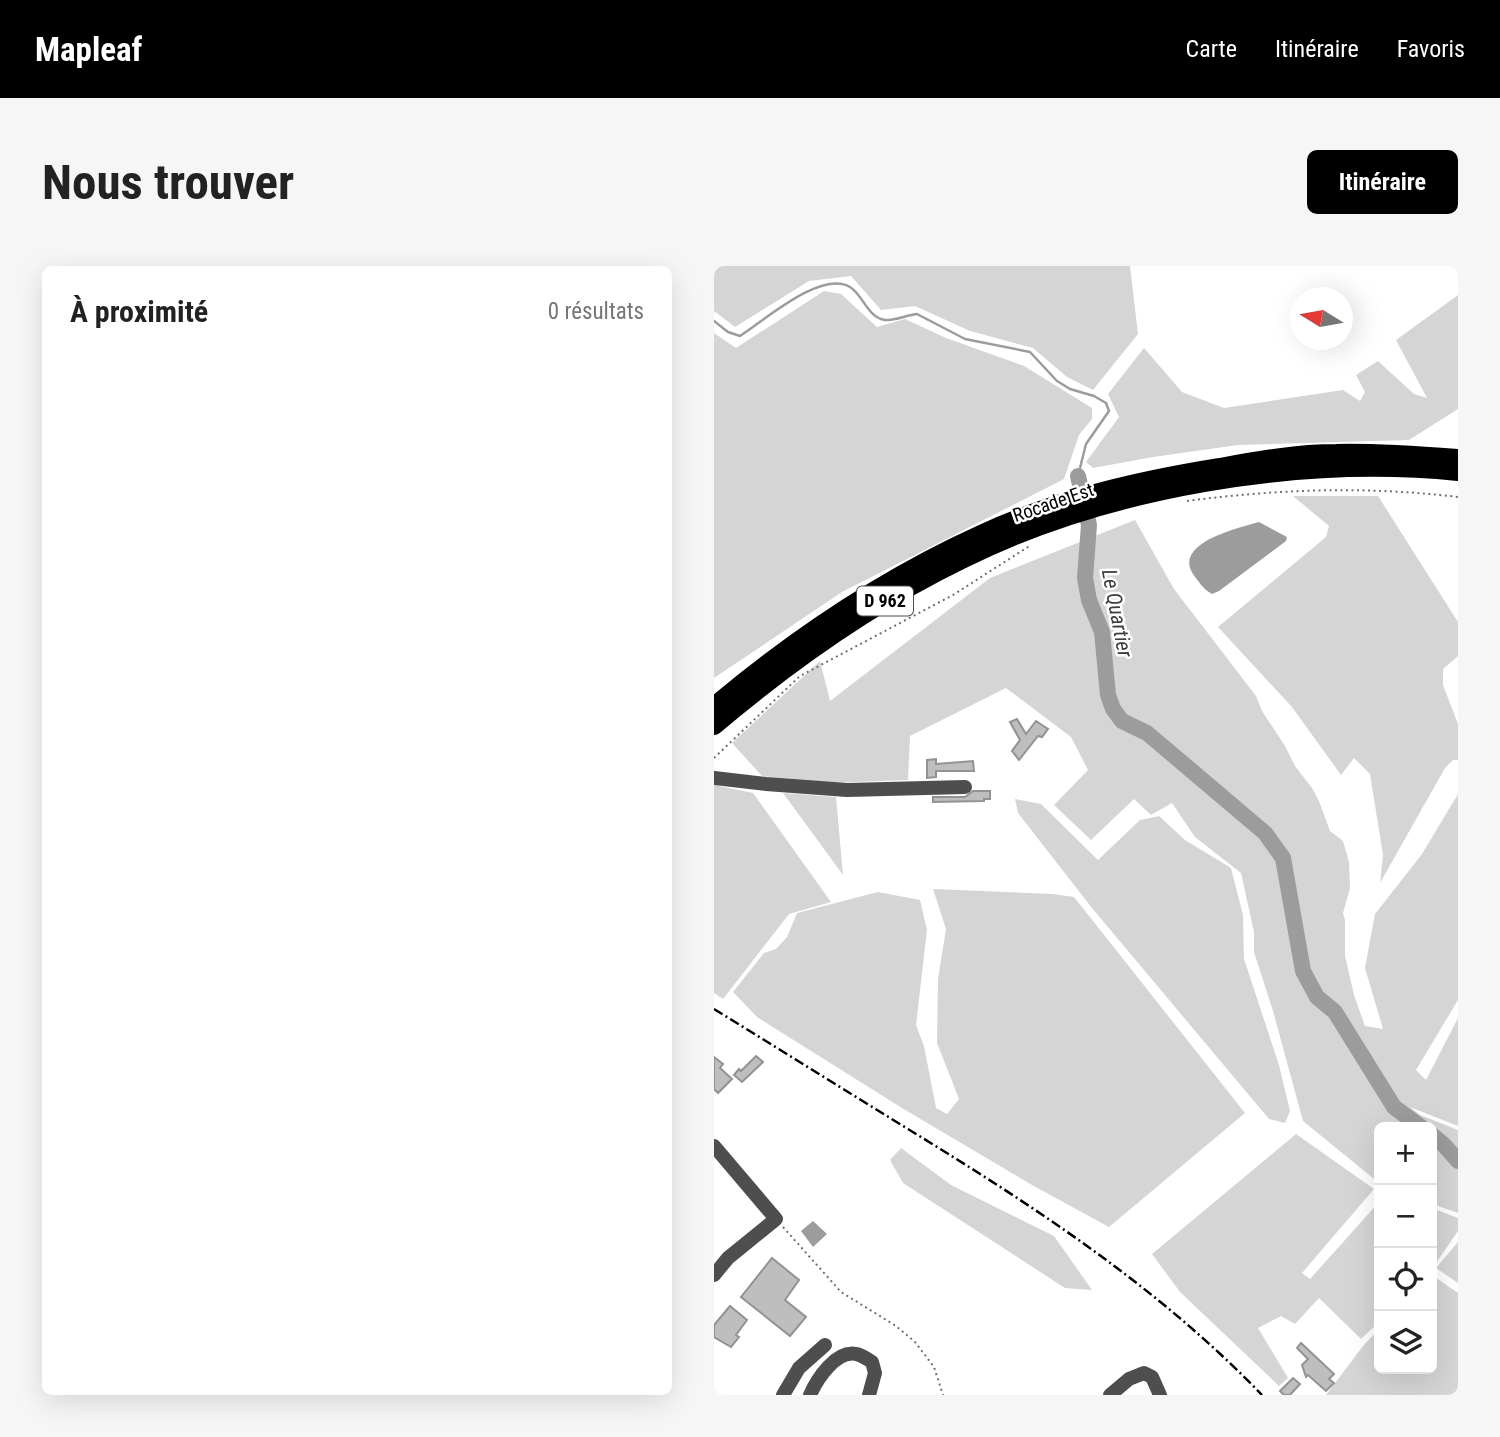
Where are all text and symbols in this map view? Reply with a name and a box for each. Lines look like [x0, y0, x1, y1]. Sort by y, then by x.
text: Mapleaf [35, 30, 142, 69]
text: Carte [1186, 35, 1237, 63]
text: Itinéraire [1275, 35, 1359, 63]
text: Favoris [1397, 35, 1465, 63]
button: Itinéraire [1307, 150, 1458, 214]
text: Nous trouver [42, 154, 294, 211]
north arrow [1290, 287, 1353, 350]
text: À proximité [70, 294, 208, 329]
text: 0 résultats [548, 298, 644, 325]
street label: Rocade Est [1010, 478, 1097, 527]
water label: Le Quartier [1097, 567, 1137, 660]
road number: D 962 [857, 586, 913, 615]
map controls [1374, 1122, 1437, 1374]
button: + [1374, 1122, 1437, 1185]
button: − [1374, 1185, 1437, 1248]
button: locate [1374, 1248, 1437, 1311]
button: layers [1374, 1311, 1437, 1374]

